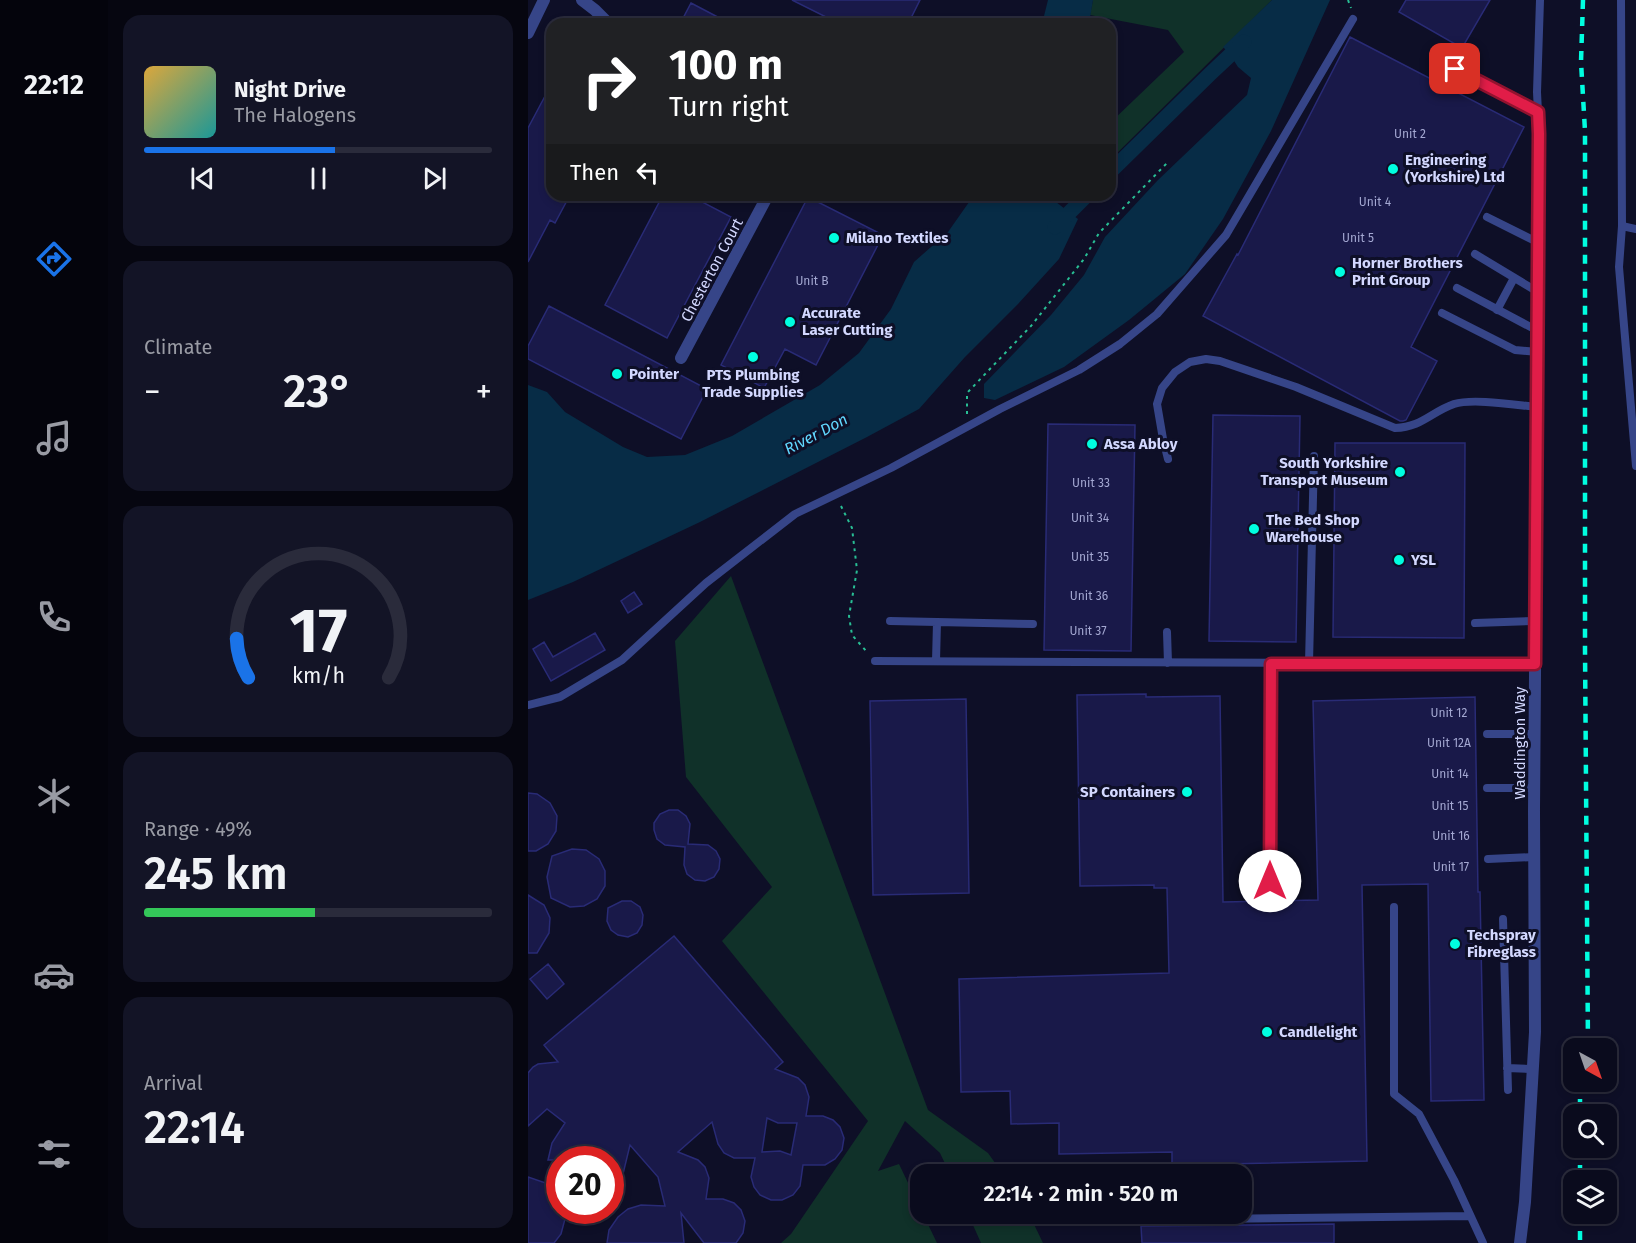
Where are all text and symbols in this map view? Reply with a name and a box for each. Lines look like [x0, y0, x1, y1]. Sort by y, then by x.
text: 100 m [669, 40, 783, 90]
icon: right [570, 42, 648, 120]
pin [1429, 43, 1480, 94]
icon: arrive [1438, 52, 1471, 85]
text: 22:12 [24, 69, 84, 101]
text: Night Drive [234, 76, 346, 103]
text: Turn right [669, 91, 789, 123]
text: The Halogens [234, 103, 356, 127]
house number: Unit 2 [1394, 127, 1426, 141]
place label: Engineering (Yorkshire) Ltd [1405, 151, 1505, 186]
icon: left [631, 156, 664, 189]
text: Then [570, 159, 619, 186]
icon: previous [186, 162, 219, 195]
icon: pause [302, 162, 335, 195]
icon: next [418, 162, 451, 195]
marker: Engineering (Yorkshire) Ltd [1386, 162, 1400, 176]
house number: Unit 4 [1359, 195, 1392, 209]
street label: Chesterton Court [677, 215, 747, 325]
place label: Milano Textiles [846, 229, 949, 247]
marker: Milano Textiles [827, 231, 841, 245]
house number: Unit 5 [1342, 231, 1374, 245]
icon: directions [33, 238, 75, 280]
place label: Horner Brothers Print Group [1352, 254, 1463, 289]
marker: Horner Brothers Print Group [1333, 265, 1347, 279]
house number: Unit B [795, 274, 829, 288]
place label: Accurate Laser Cutting [801, 304, 893, 339]
marker: Accurate Laser Cutting [783, 315, 797, 329]
text: Climate [144, 335, 212, 359]
marker: PTS Plumbing Trade Supplies [746, 350, 760, 364]
text: 23° [283, 365, 353, 419]
place label: Pointer [629, 365, 680, 383]
place label: PTS Plumbing Trade Supplies [702, 366, 804, 401]
marker: Pointer [610, 367, 624, 381]
text: − [144, 372, 161, 412]
text: + [476, 372, 492, 412]
water label: River Don [781, 409, 851, 459]
icon: music [33, 417, 75, 459]
place label: Assa Abloy [1103, 435, 1178, 453]
marker: Assa Abloy [1085, 437, 1099, 451]
place label: South Yorkshire Transport Museum [1261, 454, 1388, 489]
marker: South Yorkshire Transport Museum [1393, 465, 1407, 479]
house number: Unit 33 [1072, 476, 1110, 490]
house number: Unit 34 [1071, 511, 1110, 525]
place label: The Bed Shop Warehouse [1266, 511, 1360, 546]
marker: The Bed Shop Warehouse [1247, 522, 1261, 536]
house number: Unit 35 [1071, 550, 1109, 564]
place label: YSL [1410, 551, 1436, 569]
marker: YSL [1392, 553, 1406, 567]
house number: Unit 36 [1070, 589, 1108, 603]
text: 17 [289, 595, 347, 670]
icon: phone [33, 596, 75, 638]
house number: Unit 37 [1069, 624, 1107, 638]
text: km/h [291, 664, 345, 690]
street label: Waddington Way [1511, 686, 1529, 799]
house number: Unit 12 [1430, 706, 1468, 720]
house number: Unit 12A [1427, 736, 1471, 750]
house number: Unit 14 [1431, 767, 1469, 781]
icon: climate [33, 775, 75, 817]
place label: SP Containers [1080, 783, 1175, 801]
marker: SP Containers [1180, 785, 1194, 799]
house number: Unit 15 [1431, 799, 1469, 813]
text: Range · 49% [144, 817, 252, 841]
house number: Unit 16 [1432, 829, 1470, 843]
text: 245 km [144, 847, 288, 901]
position arrow [1238, 849, 1302, 913]
house number: Unit 17 [1433, 860, 1469, 874]
place label: Techspray Fibreglass [1467, 926, 1536, 961]
marker: Techspray Fibreglass [1448, 937, 1462, 951]
icon: car [33, 954, 75, 996]
place label: Candlelight [1279, 1023, 1358, 1041]
marker: Candlelight [1260, 1025, 1274, 1039]
north arrow [1563, 1038, 1617, 1092]
map controls [1563, 1038, 1617, 1224]
text: Arrival [144, 1071, 203, 1095]
text: 22:14 [144, 1101, 245, 1155]
button: search [1563, 1104, 1617, 1158]
icon: filters [33, 1133, 75, 1175]
speed limit sign: 20 [546, 1146, 624, 1224]
button: layers [1563, 1170, 1617, 1224]
text: 22:14 · 2 min · 520 m [984, 1180, 1178, 1207]

